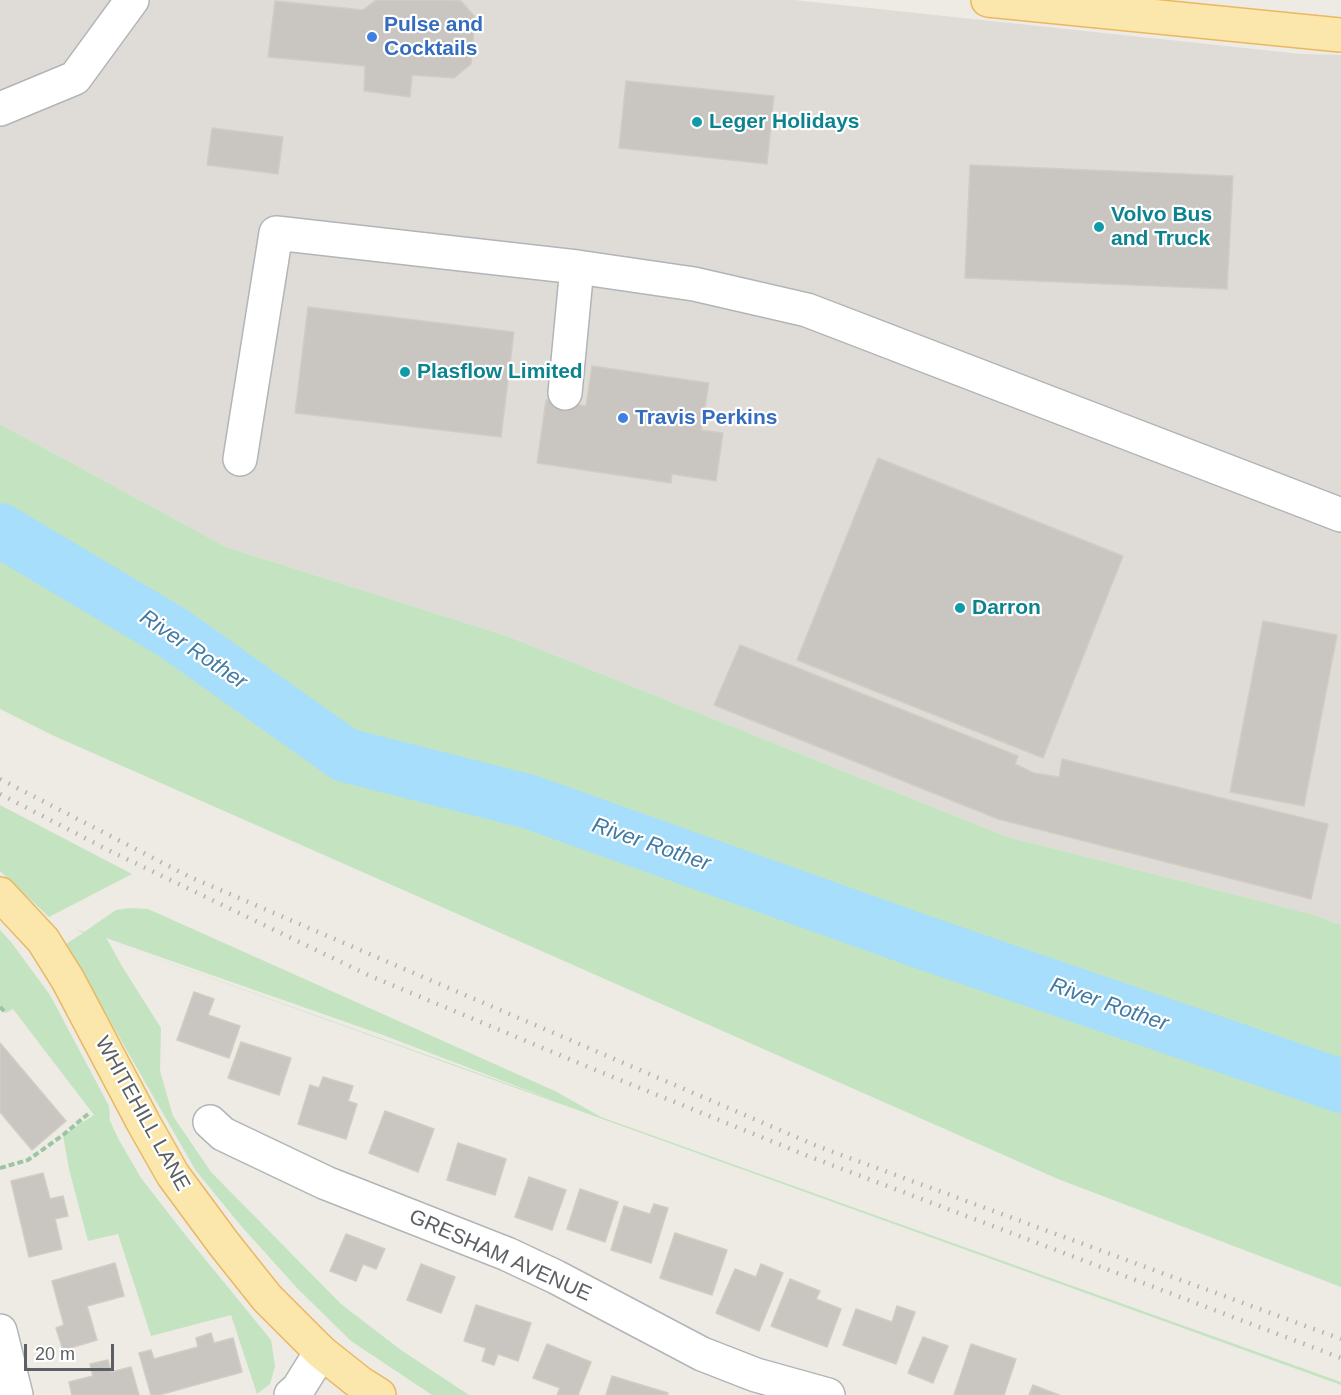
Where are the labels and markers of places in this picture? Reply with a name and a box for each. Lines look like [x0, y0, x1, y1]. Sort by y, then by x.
place label: Pulse and Cocktails [384, 12, 483, 62]
marker: Pulse and Cocktails [365, 30, 379, 44]
place label: Leger Holidays [709, 109, 860, 135]
marker: Leger Holidays [690, 115, 704, 129]
place label: Volvo Bus and Truck [1111, 202, 1212, 252]
marker: Volvo Bus and Truck [1092, 220, 1106, 234]
place label: Plasflow Limited [417, 359, 583, 385]
marker: Plasflow Limited [398, 365, 412, 379]
place label: Travis Perkins [635, 405, 777, 431]
marker: Travis Perkins [616, 411, 630, 425]
place label: Darron [972, 595, 1041, 621]
marker: Darron [953, 601, 967, 615]

